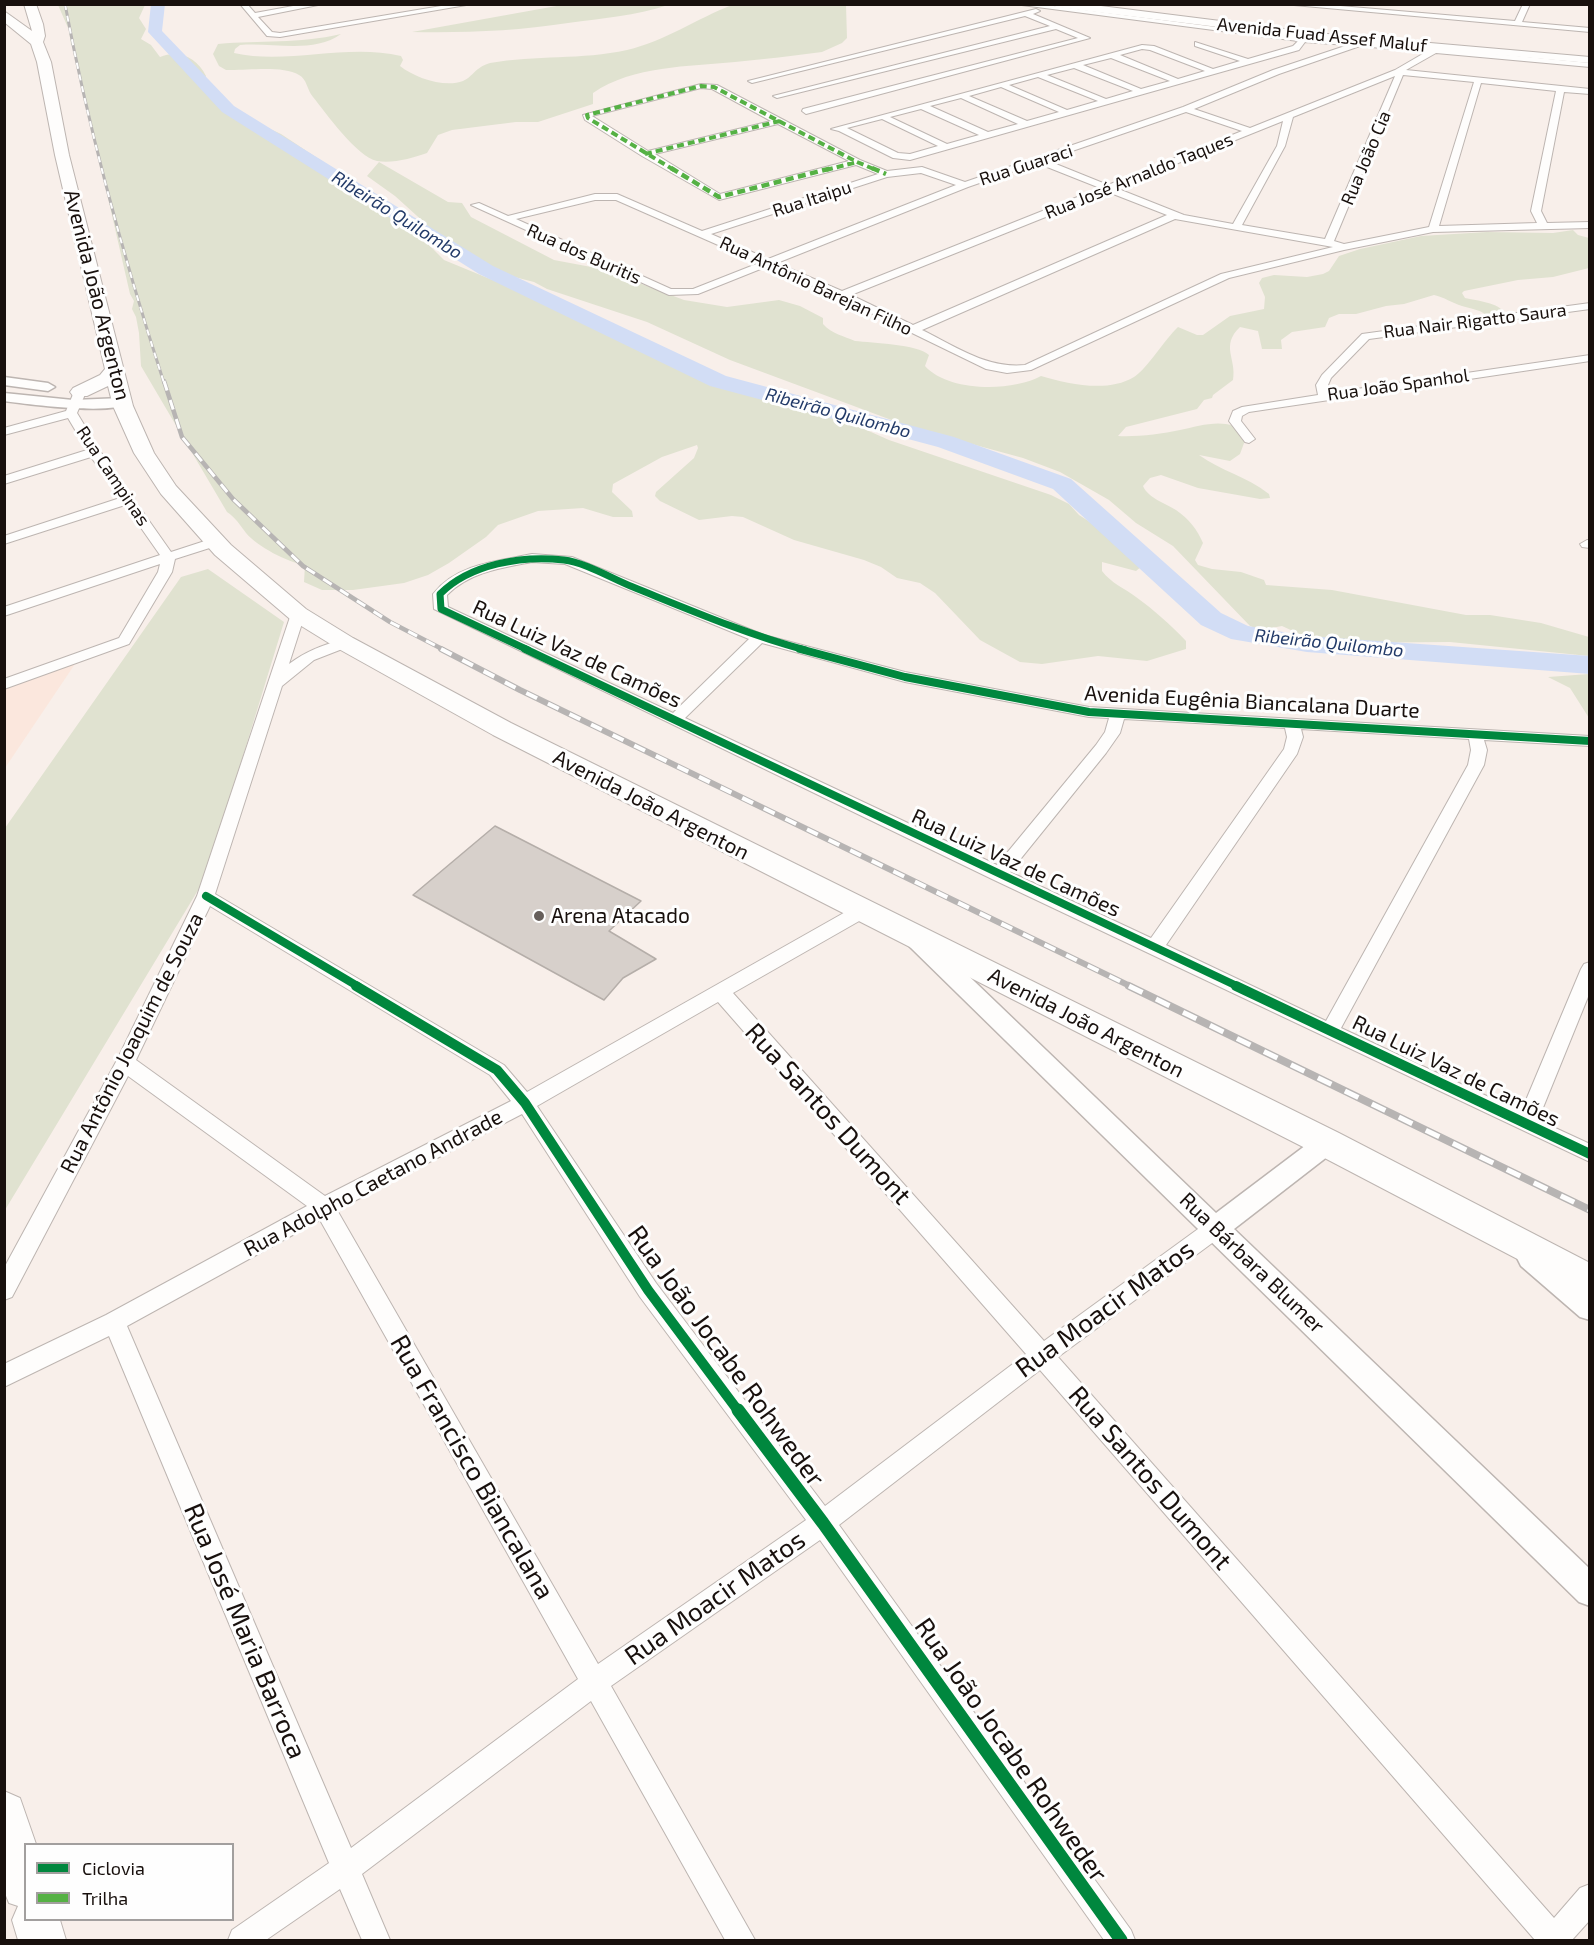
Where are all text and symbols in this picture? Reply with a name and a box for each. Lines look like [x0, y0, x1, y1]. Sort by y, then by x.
street label: Avenida Fuad Assef Maluf [1216, 13, 1428, 57]
street label: Rua João Cia [1336, 108, 1396, 208]
street label: Rua José Arnaldo Taques [1042, 128, 1236, 224]
street label: Rua Guaraci [976, 140, 1076, 190]
water label: Ribeirão Quilombo [328, 166, 466, 264]
street label: Rua Itaipu [770, 176, 854, 222]
street label: Avenida João Argenton [59, 187, 135, 403]
street label: Rua dos Buritis [524, 219, 644, 289]
street label: Rua Antônio Barejan Filho [716, 232, 916, 340]
street label: Rua Nair Rigatto Saura [1382, 299, 1568, 343]
street label: Rua João Spanhol [1326, 364, 1470, 406]
water label: Ribeirão Quilombo [763, 383, 913, 443]
street label: Rua Campinas [72, 422, 154, 530]
street label: Rua Luiz Vaz de Camões [469, 595, 685, 713]
water label: Ribeirão Quilombo [1253, 624, 1405, 662]
street label: Avenida Eugênia Biancalana Duarte [1084, 681, 1420, 723]
street label: Avenida João Argenton [549, 745, 753, 865]
street label: Rua Luiz Vaz de Camões [908, 804, 1124, 922]
place label: Arena Atacado [551, 903, 690, 929]
street label: Rua Antônio Joaquim de Souza [55, 908, 209, 1178]
marker: Arena Atacado [532, 909, 546, 923]
street label: Avenida João Argenton [984, 963, 1188, 1083]
street label: Rua Luiz Vaz de Camões [1348, 1010, 1564, 1132]
street label: Rua Santos Dumont [738, 1017, 918, 1211]
street label: Rua Adolpho Caetano Andrade [239, 1104, 507, 1262]
street label: Rua Bárbara Blumer [1174, 1187, 1330, 1339]
street label: Rua João Jocabe Rohweder [621, 1219, 831, 1493]
street label: Rua Moacir Matos [1010, 1234, 1200, 1384]
street label: Rua Francisco Biancalana [383, 1329, 561, 1605]
street label: Rua Santos Dumont [1062, 1380, 1238, 1576]
street label: Rua José Maria Barroca [177, 1499, 313, 1763]
street label: Rua Moacir Matos [619, 1524, 811, 1672]
street label: Rua João Jocabe Rohweder [908, 1612, 1114, 1888]
legend [24, 1843, 234, 1921]
text: Ciclovia [82, 1857, 145, 1879]
text: Trilha [82, 1887, 128, 1909]

